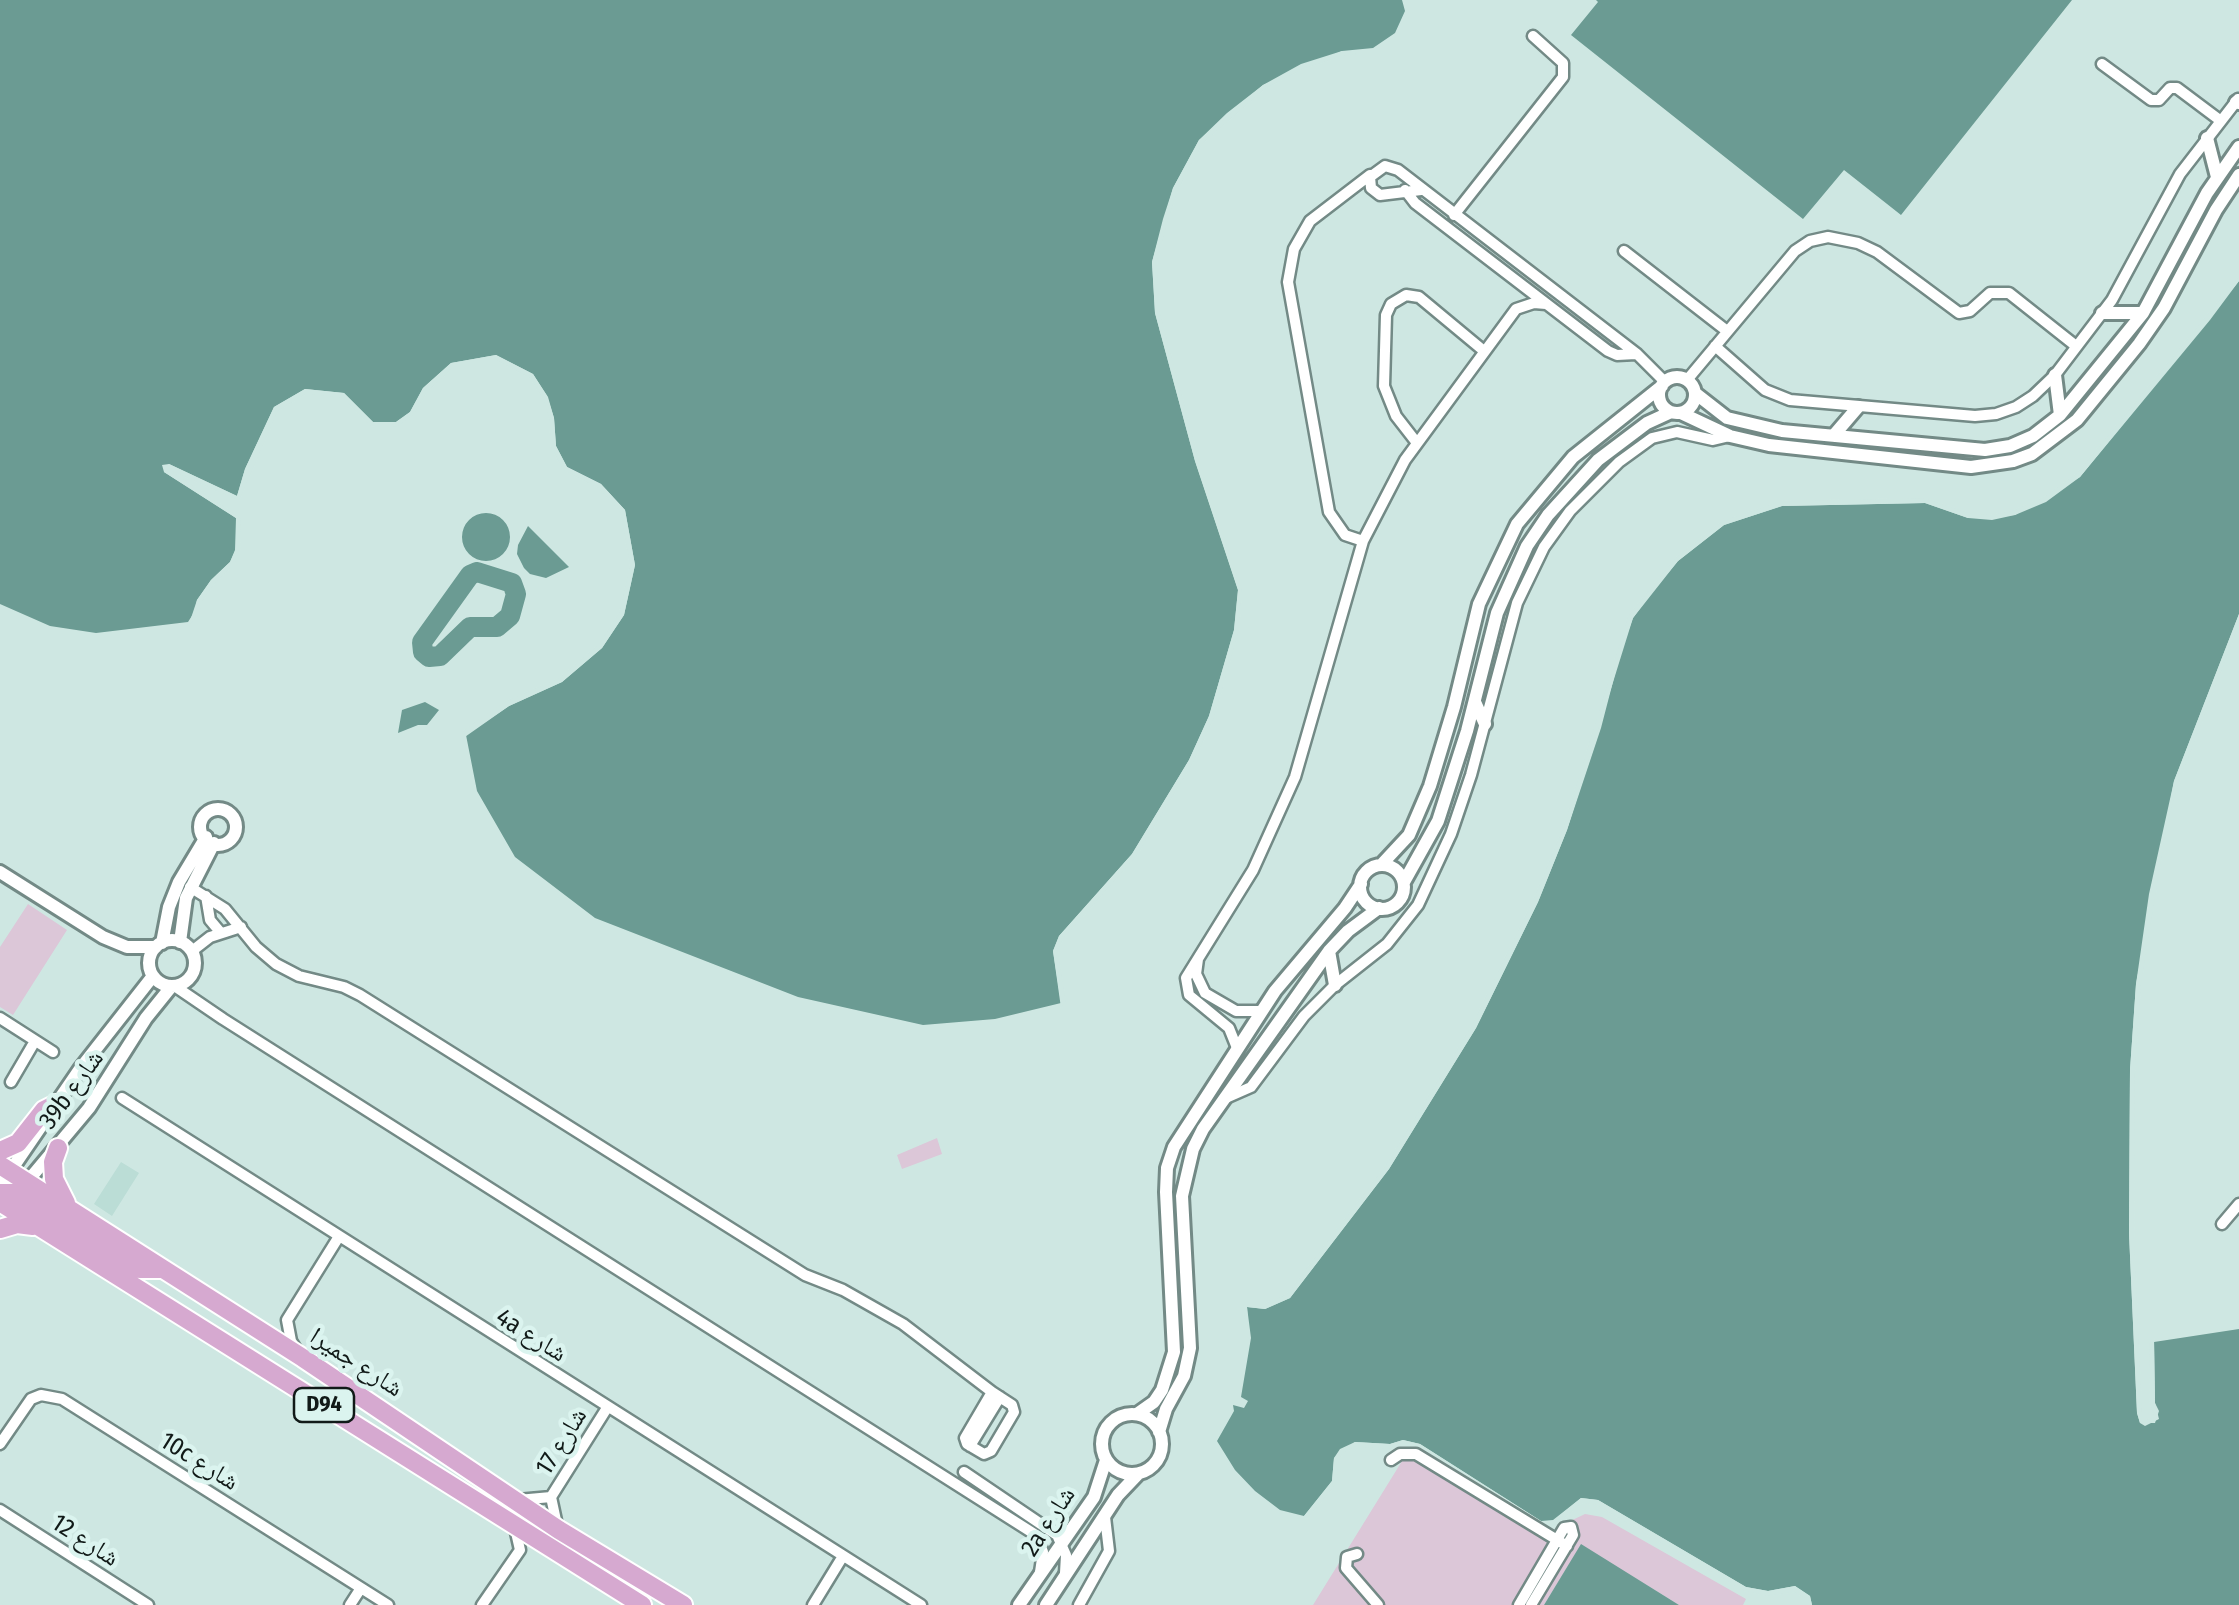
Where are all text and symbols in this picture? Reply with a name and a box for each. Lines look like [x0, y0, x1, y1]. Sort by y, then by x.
street label: 39b شارع [33, 1045, 111, 1135]
street label: 4a شارع [490, 1303, 572, 1369]
street label: شارع جميرا [304, 1322, 408, 1404]
road number: D94 [294, 1388, 354, 1422]
street label: شارع 17 [530, 1403, 594, 1481]
street label: 10c شارع [154, 1426, 244, 1498]
street label: 2a شارع [1016, 1482, 1082, 1562]
street label: شارع 12 [46, 1508, 124, 1574]

